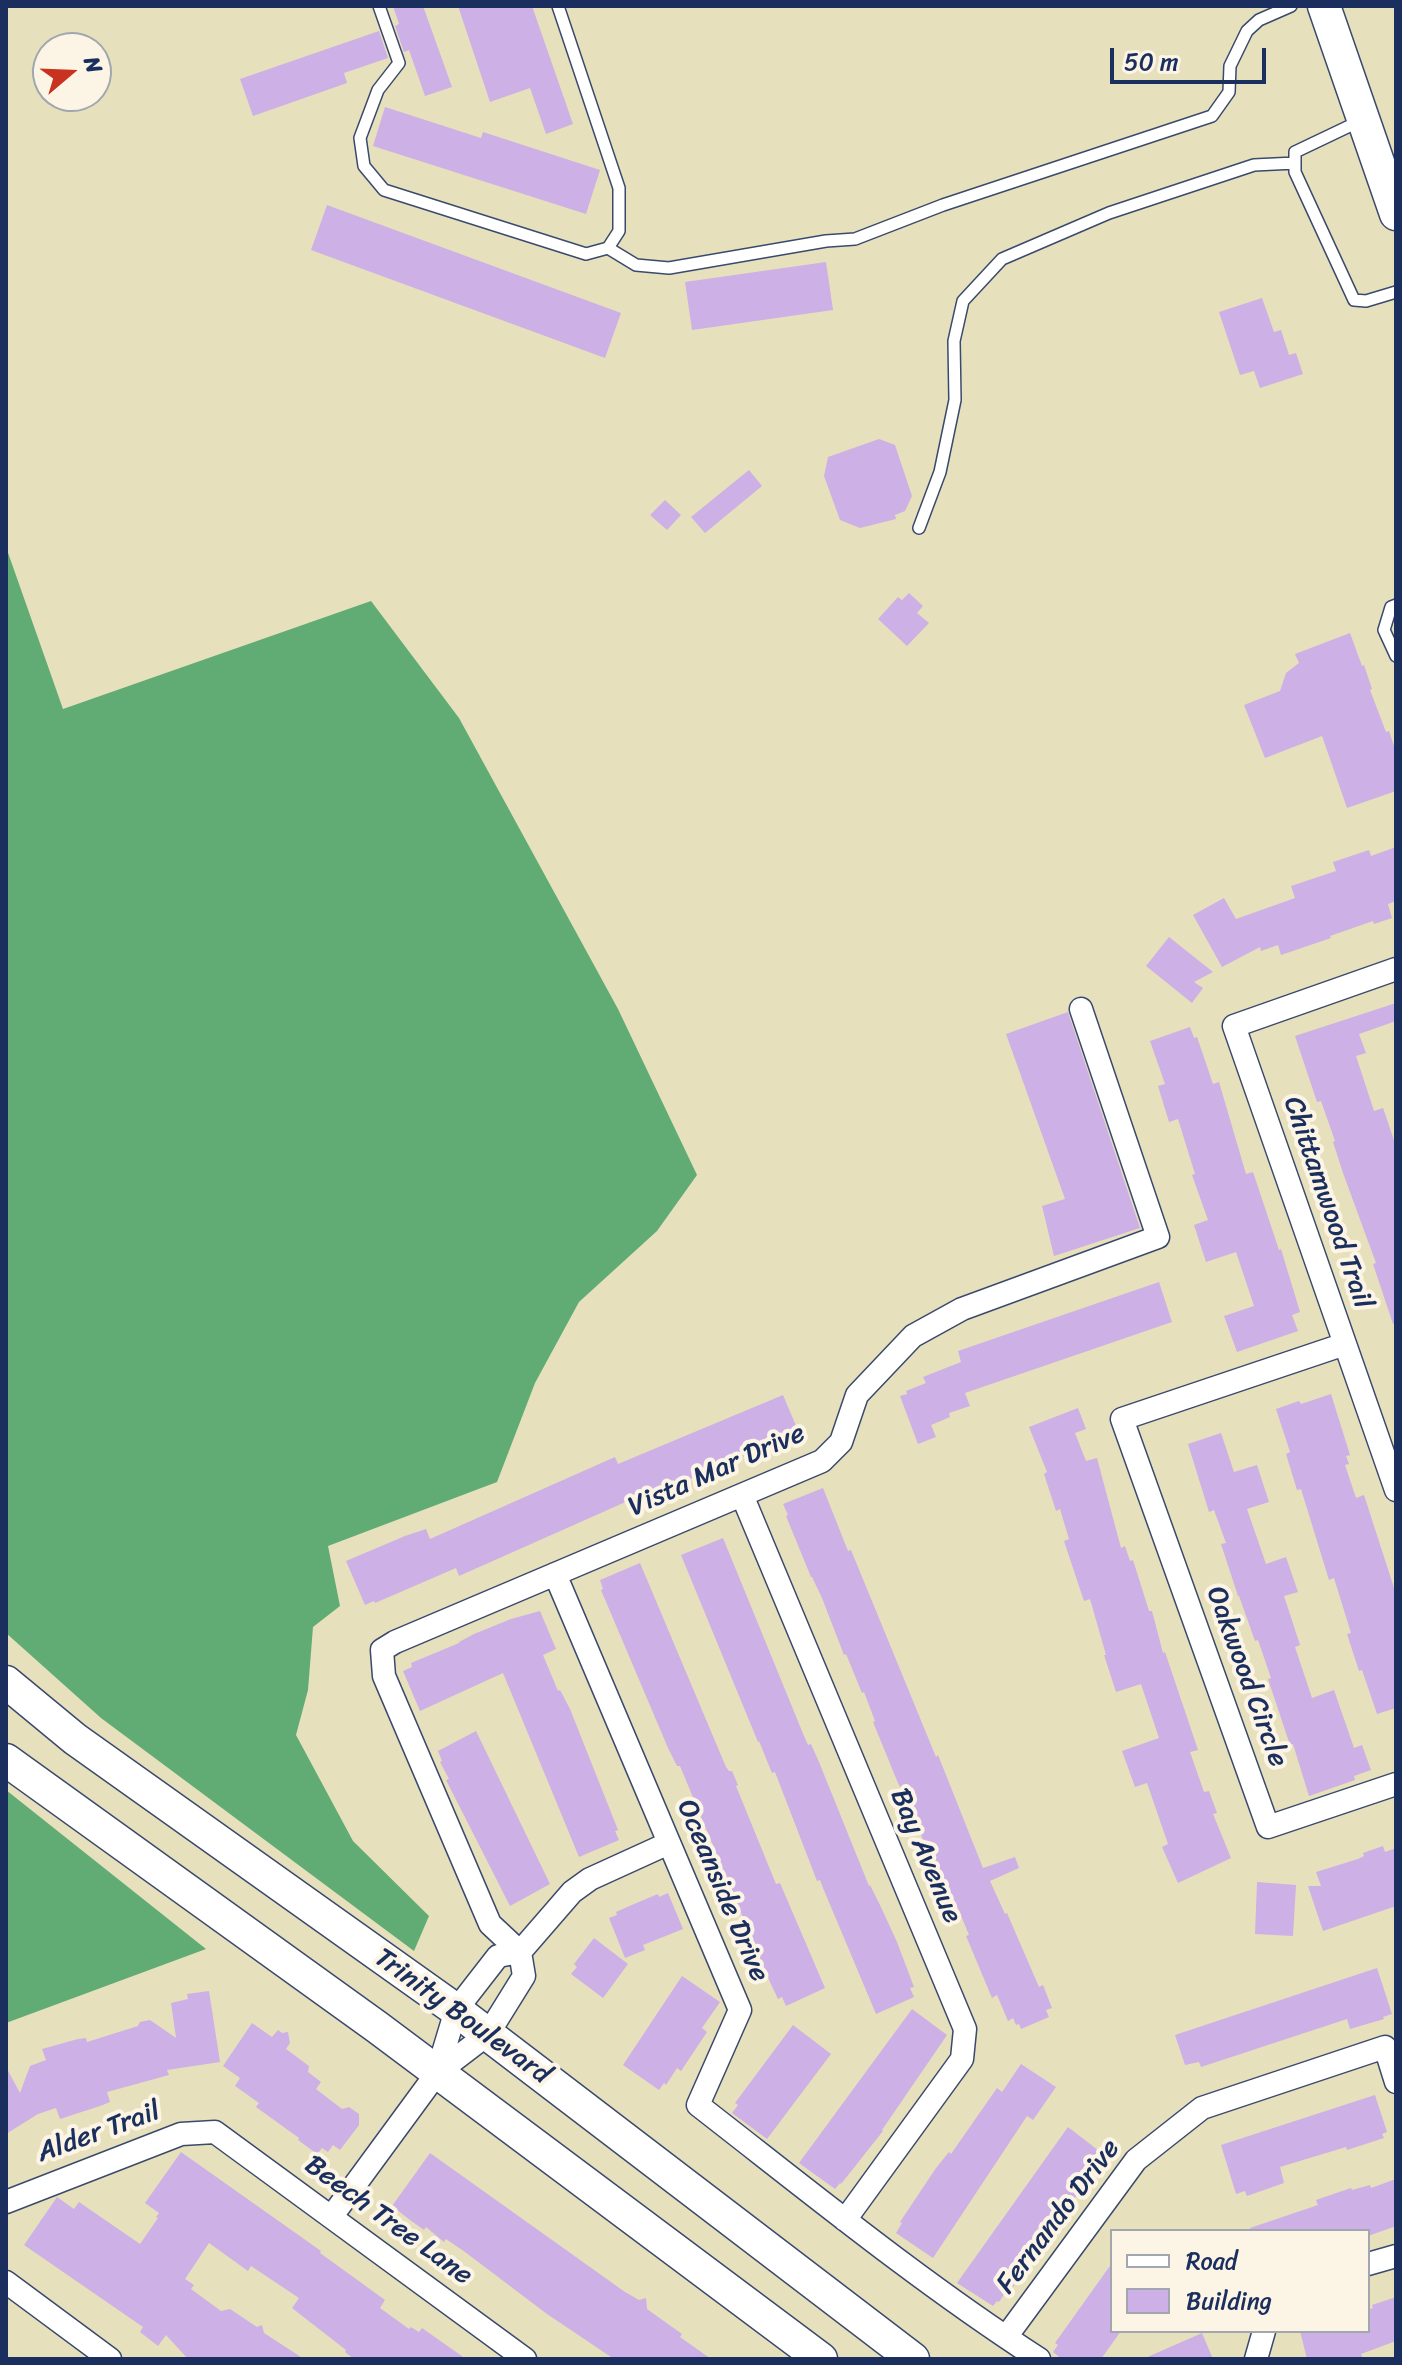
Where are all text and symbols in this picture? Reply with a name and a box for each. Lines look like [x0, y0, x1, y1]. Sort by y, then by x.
north arrow [32, 32, 112, 112]
scale bar [1114, 32, 1270, 82]
text: 50 m [1124, 41, 1179, 83]
text: N [72, 51, 114, 78]
street label: Chittamwood Trail [1275, 1092, 1379, 1314]
street label: Vista Mar Drive [623, 1417, 811, 1525]
street label: Oakwood Circle [1198, 1582, 1294, 1772]
street label: Bay Avenue [882, 1784, 968, 1928]
street label: Oceanside Drive [669, 1795, 775, 1987]
street label: Trinity Boulevard [367, 1942, 557, 2092]
street label: Alder Trail [33, 2095, 165, 2171]
street label: Fernando Drive [990, 2133, 1128, 2301]
street label: Beech Tree Lane [297, 2149, 479, 2293]
legend [1110, 2229, 1370, 2333]
text: Road [1186, 2240, 1237, 2282]
text: Building [1186, 2280, 1272, 2322]

